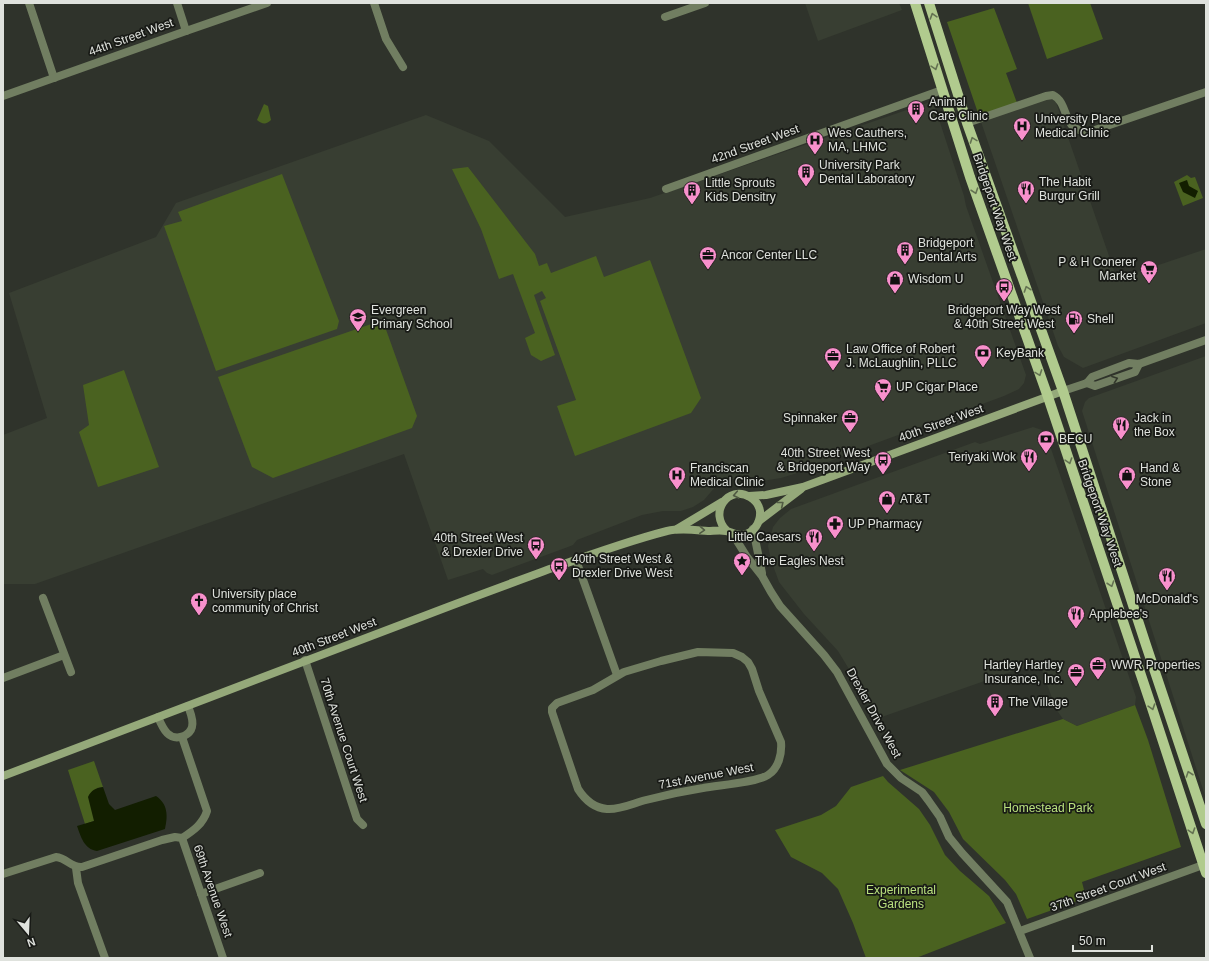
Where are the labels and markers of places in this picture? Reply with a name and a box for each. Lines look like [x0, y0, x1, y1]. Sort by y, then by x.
place label: Animal Care Clinic [929, 95, 988, 123]
building icon: Animal Care Clinic [906, 99, 926, 124]
place label: University Place Medical Clinic [1035, 112, 1121, 140]
hospital icon: University Place Medical Clinic [1012, 116, 1032, 141]
place label: Wes Cauthers, MA, LHMC [828, 126, 907, 154]
hospital icon: Wes Cauthers, MA, LHMC [805, 130, 825, 155]
place label: University Park Dental Laboratory [819, 158, 914, 186]
building icon: University Park Dental Laboratory [796, 162, 816, 187]
place label: The Habit Burgur Grill [1039, 175, 1100, 203]
place label: Little Sprouts Kids Densitry [705, 176, 776, 204]
restaurant icon: The Habit Burgur Grill [1016, 179, 1036, 204]
building icon: Little Sprouts Kids Densitry [682, 180, 702, 205]
place label: Bridgeport Dental Arts [918, 236, 977, 264]
building icon: Bridgeport Dental Arts [895, 240, 915, 265]
office icon: Ancor Center LLC [698, 245, 718, 270]
place label: Ancor Center LLC [721, 248, 817, 262]
place label: P & H Conerer Market [1058, 255, 1137, 283]
supermarket icon: P & H Conerer Market [1139, 259, 1159, 284]
shop icon: Wisdom U [885, 269, 905, 294]
place label: Wisdom U [908, 272, 963, 286]
bus stop icon: Bridgeport Way West & 40th Street West [994, 277, 1014, 302]
place label: Evergreen Primary School [371, 303, 452, 331]
place label: Bridgeport Way West & 40th Street West [948, 303, 1061, 331]
school or university icon: Evergreen Primary School [348, 307, 368, 332]
fuel station icon: Shell [1064, 309, 1084, 334]
place label: Shell [1087, 312, 1114, 326]
place label: Law Office of Robert J. McLaughlin, PLLC [846, 342, 957, 370]
bank icon: KeyBank [973, 343, 993, 368]
office icon: Law Office of Robert J. McLaughlin, PLLC [823, 346, 843, 371]
place label: KeyBank [996, 346, 1045, 360]
supermarket icon: UP Cigar Place [873, 377, 893, 402]
place label: UP Cigar Place [896, 380, 978, 394]
office icon: Spinnaker [840, 408, 860, 433]
place label: Spinnaker [783, 411, 837, 425]
place label: Jack in the Box [1134, 411, 1175, 439]
restaurant icon: Jack in the Box [1111, 415, 1131, 440]
bank icon: BECU [1036, 429, 1056, 454]
place label: BECU [1059, 432, 1092, 446]
place label: 40th Street West & Bridgeport Way [776, 446, 871, 474]
restaurant icon: Teriyaki Wok [1019, 447, 1039, 472]
bus stop icon: 40th Street West & Bridgeport Way [873, 450, 893, 475]
place label: Teriyaki Wok [948, 450, 1017, 464]
place label: Franciscan Medical Clinic [690, 461, 764, 489]
place label: Hand & Stone [1140, 461, 1180, 489]
hospital icon: Franciscan Medical Clinic [667, 465, 687, 490]
shop icon: Hand & Stone [1117, 465, 1137, 490]
shop icon: AT&T [877, 489, 897, 514]
place label: AT&T [900, 492, 930, 506]
pharmacy icon: UP Pharmacy [825, 514, 845, 539]
place label: UP Pharmacy [848, 517, 922, 531]
restaurant icon: Little Caesars [804, 527, 824, 552]
place label: Little Caesars [728, 530, 801, 544]
place label: 40th Street West & Drexler Drive [434, 531, 524, 559]
bus stop icon: 40th Street West & Drexler Drive [526, 535, 546, 560]
place icon: The Eagles Nest [732, 551, 752, 576]
place label: 40th Street West & Drexler Drive West [572, 552, 673, 580]
place label: The Eagles Nest [755, 554, 844, 568]
bus stop icon: 40th Street West & Drexler Drive West [549, 556, 569, 581]
restaurant icon: McDonald's [1157, 566, 1177, 591]
place label: University place community of Christ [212, 587, 319, 615]
church icon: University place community of Christ [189, 591, 209, 616]
place label: McDonald's [1136, 592, 1198, 606]
restaurant icon: Applebee's [1066, 604, 1086, 629]
place label: Applebee's [1089, 607, 1148, 621]
office icon: WWR Properties [1088, 655, 1108, 680]
place label: Hartley Hartley Insurance, Inc. [984, 658, 1063, 686]
place label: WWR Properties [1111, 658, 1200, 672]
office icon: Hartley Hartley Insurance, Inc. [1066, 662, 1086, 687]
building icon: The Village [985, 692, 1005, 717]
place label: The Village [1008, 695, 1068, 709]

